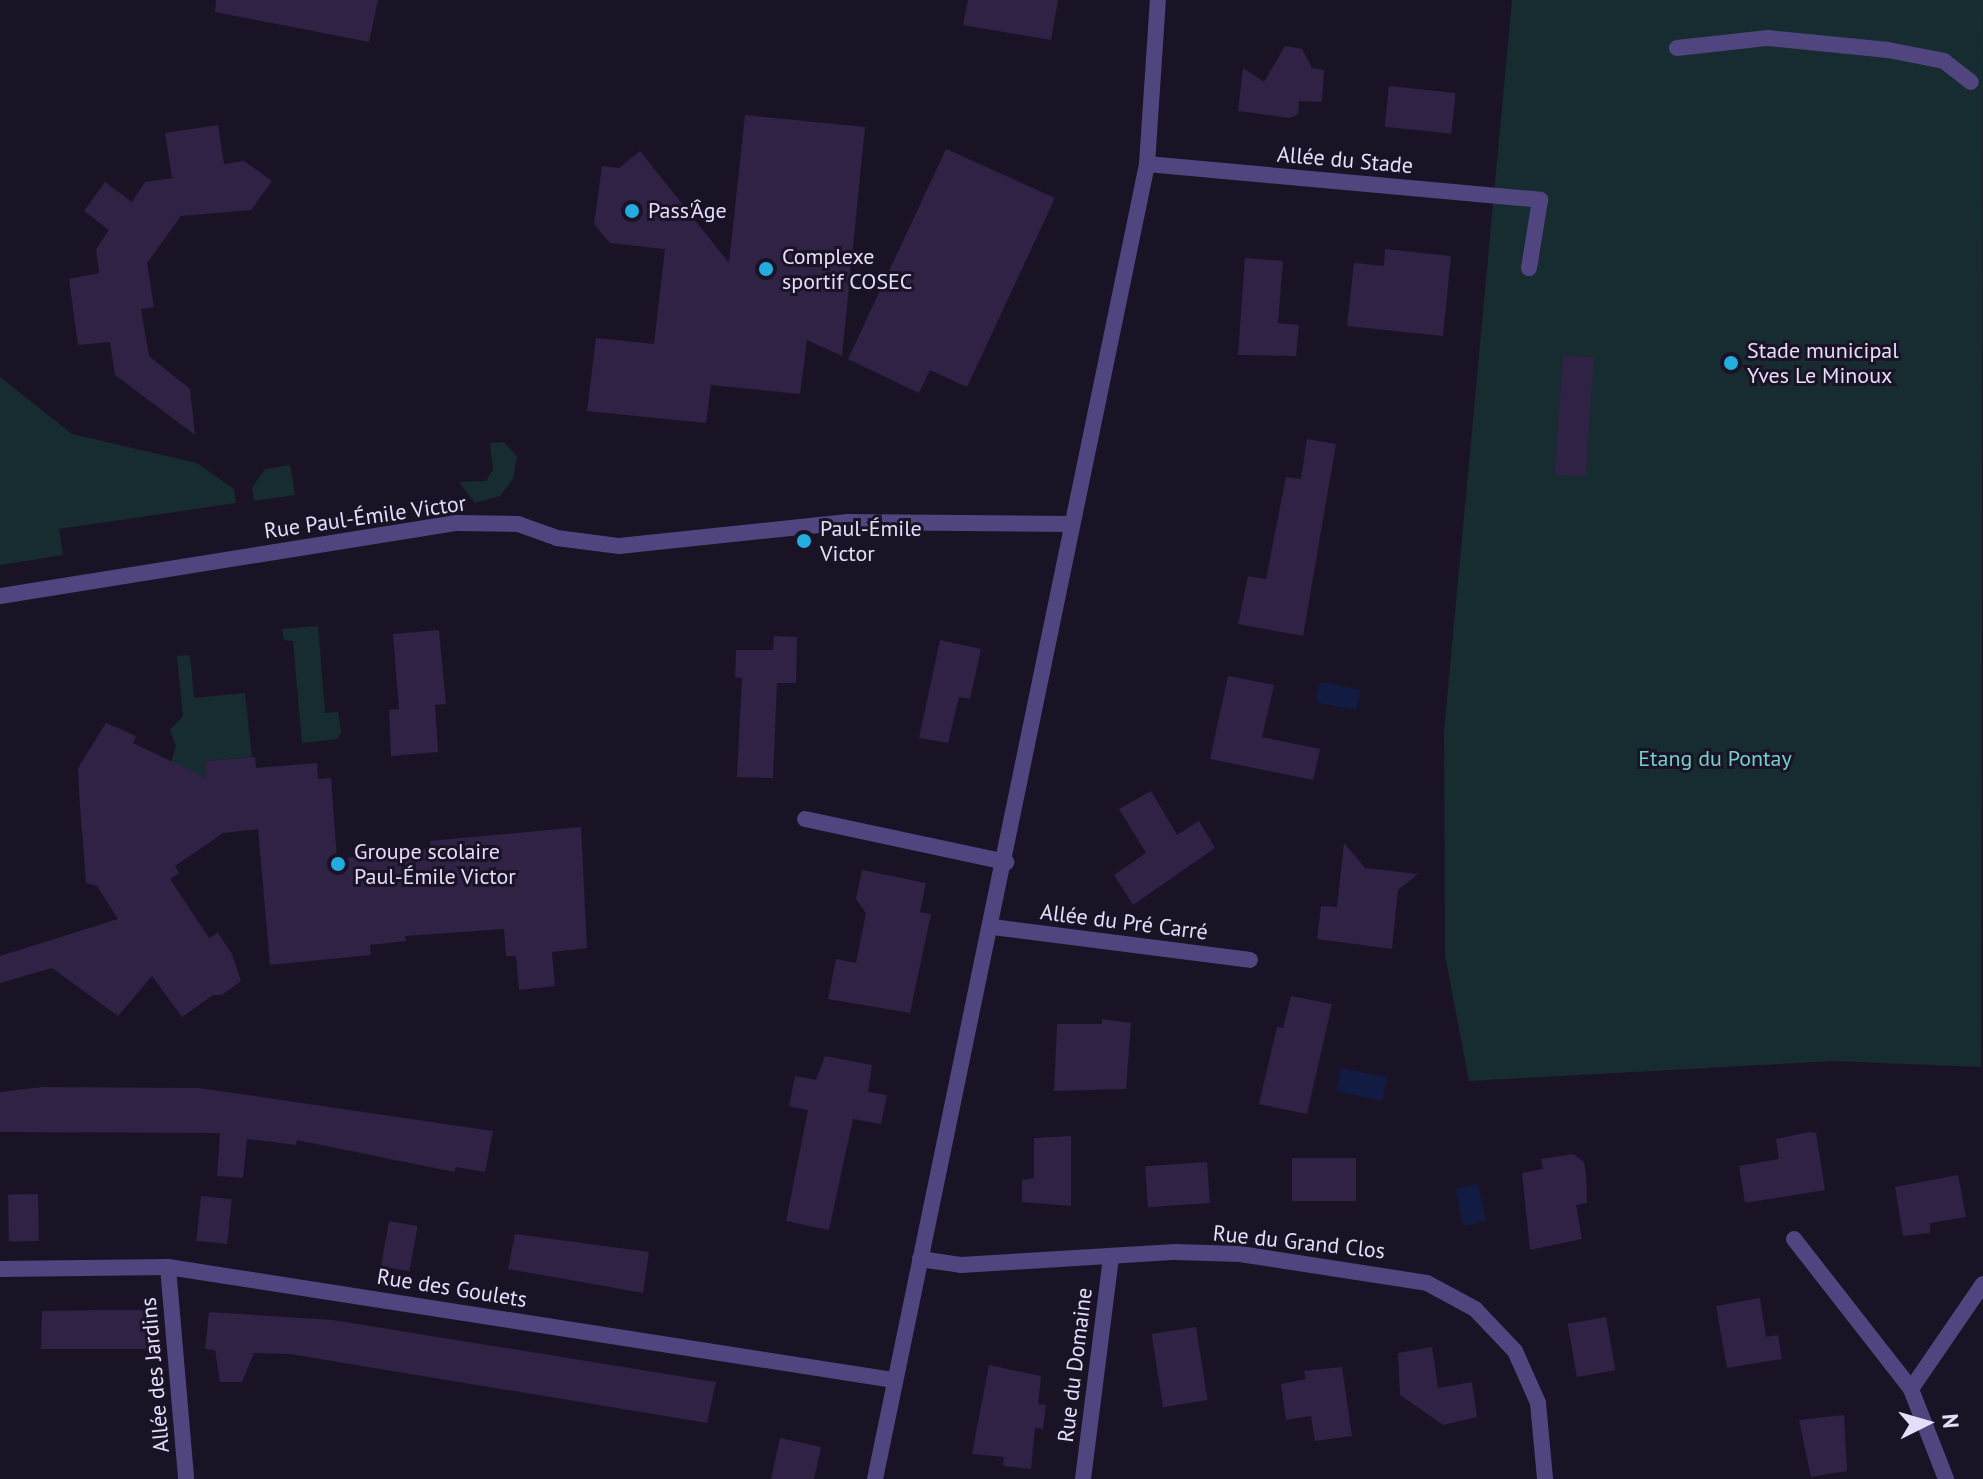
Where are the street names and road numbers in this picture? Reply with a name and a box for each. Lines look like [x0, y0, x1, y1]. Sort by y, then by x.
street label: Allée du Stade [1276, 141, 1414, 179]
street label: Rue Paul-Émile Victor [262, 490, 468, 544]
street label: Allée du Pré Carré [1039, 899, 1209, 945]
street label: Rue du Grand Clos [1212, 1220, 1386, 1264]
street label: Rue des Goulets [375, 1263, 529, 1313]
street label: Rue du Domaine [1052, 1286, 1098, 1444]
street label: Allée des Jardins [135, 1296, 175, 1454]

